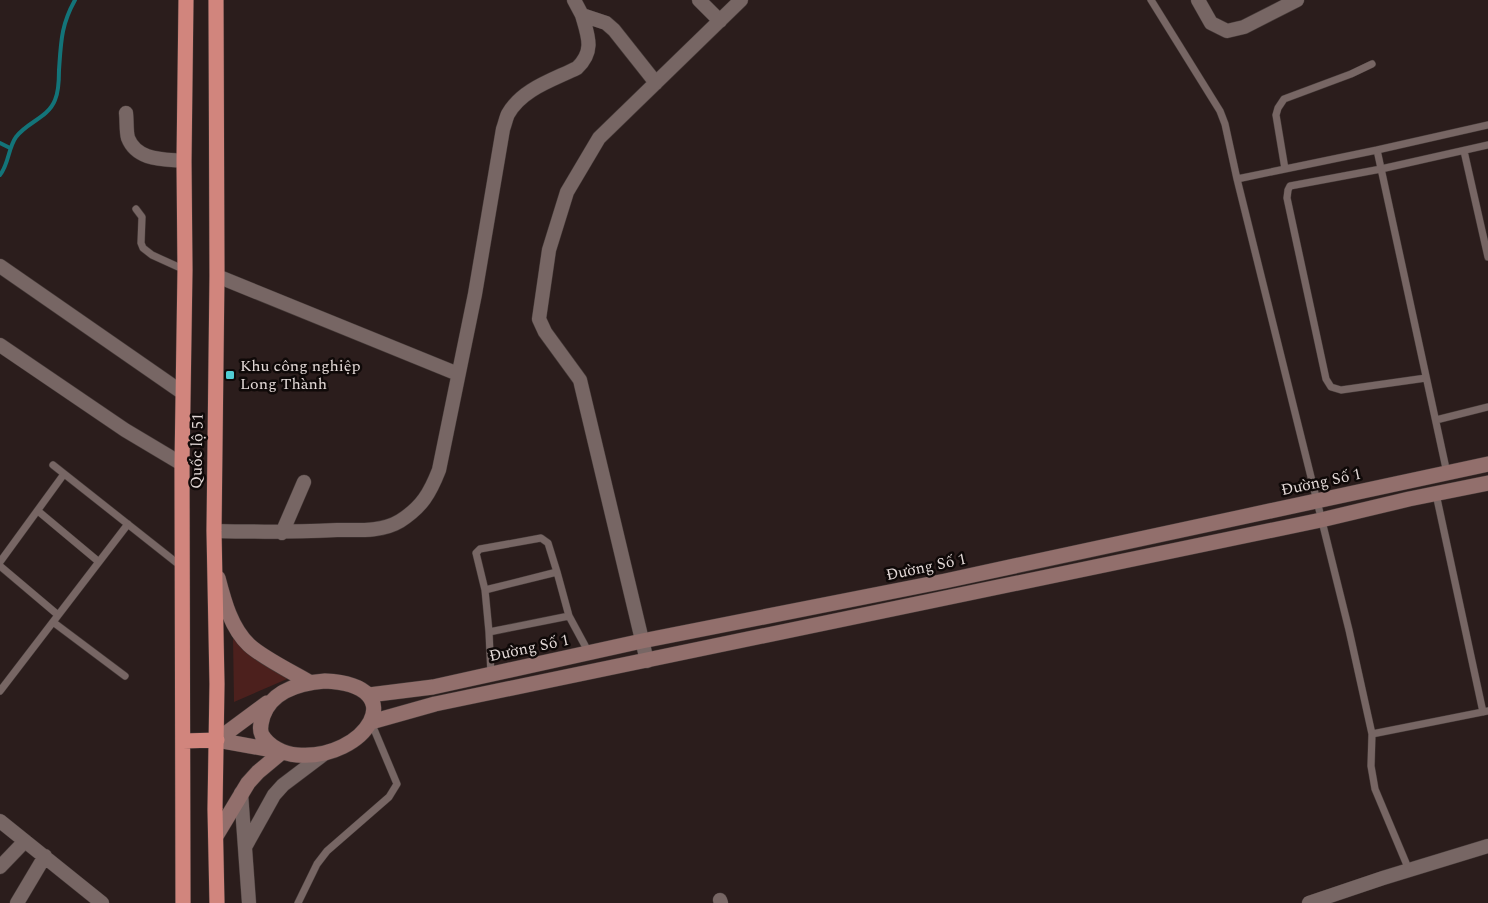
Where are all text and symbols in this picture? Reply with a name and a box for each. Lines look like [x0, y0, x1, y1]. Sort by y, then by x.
place label: Khu công nghiệp Long Thành [240, 354, 361, 396]
marker: Khu công nghiệp Long Thành [224, 369, 236, 381]
street label: Quốc lộ 51 [184, 413, 210, 489]
street label: Đường Số 1 [1279, 462, 1363, 502]
street label: Đường Số 1 [884, 547, 968, 587]
street label: Đường Số 1 [487, 628, 571, 668]

